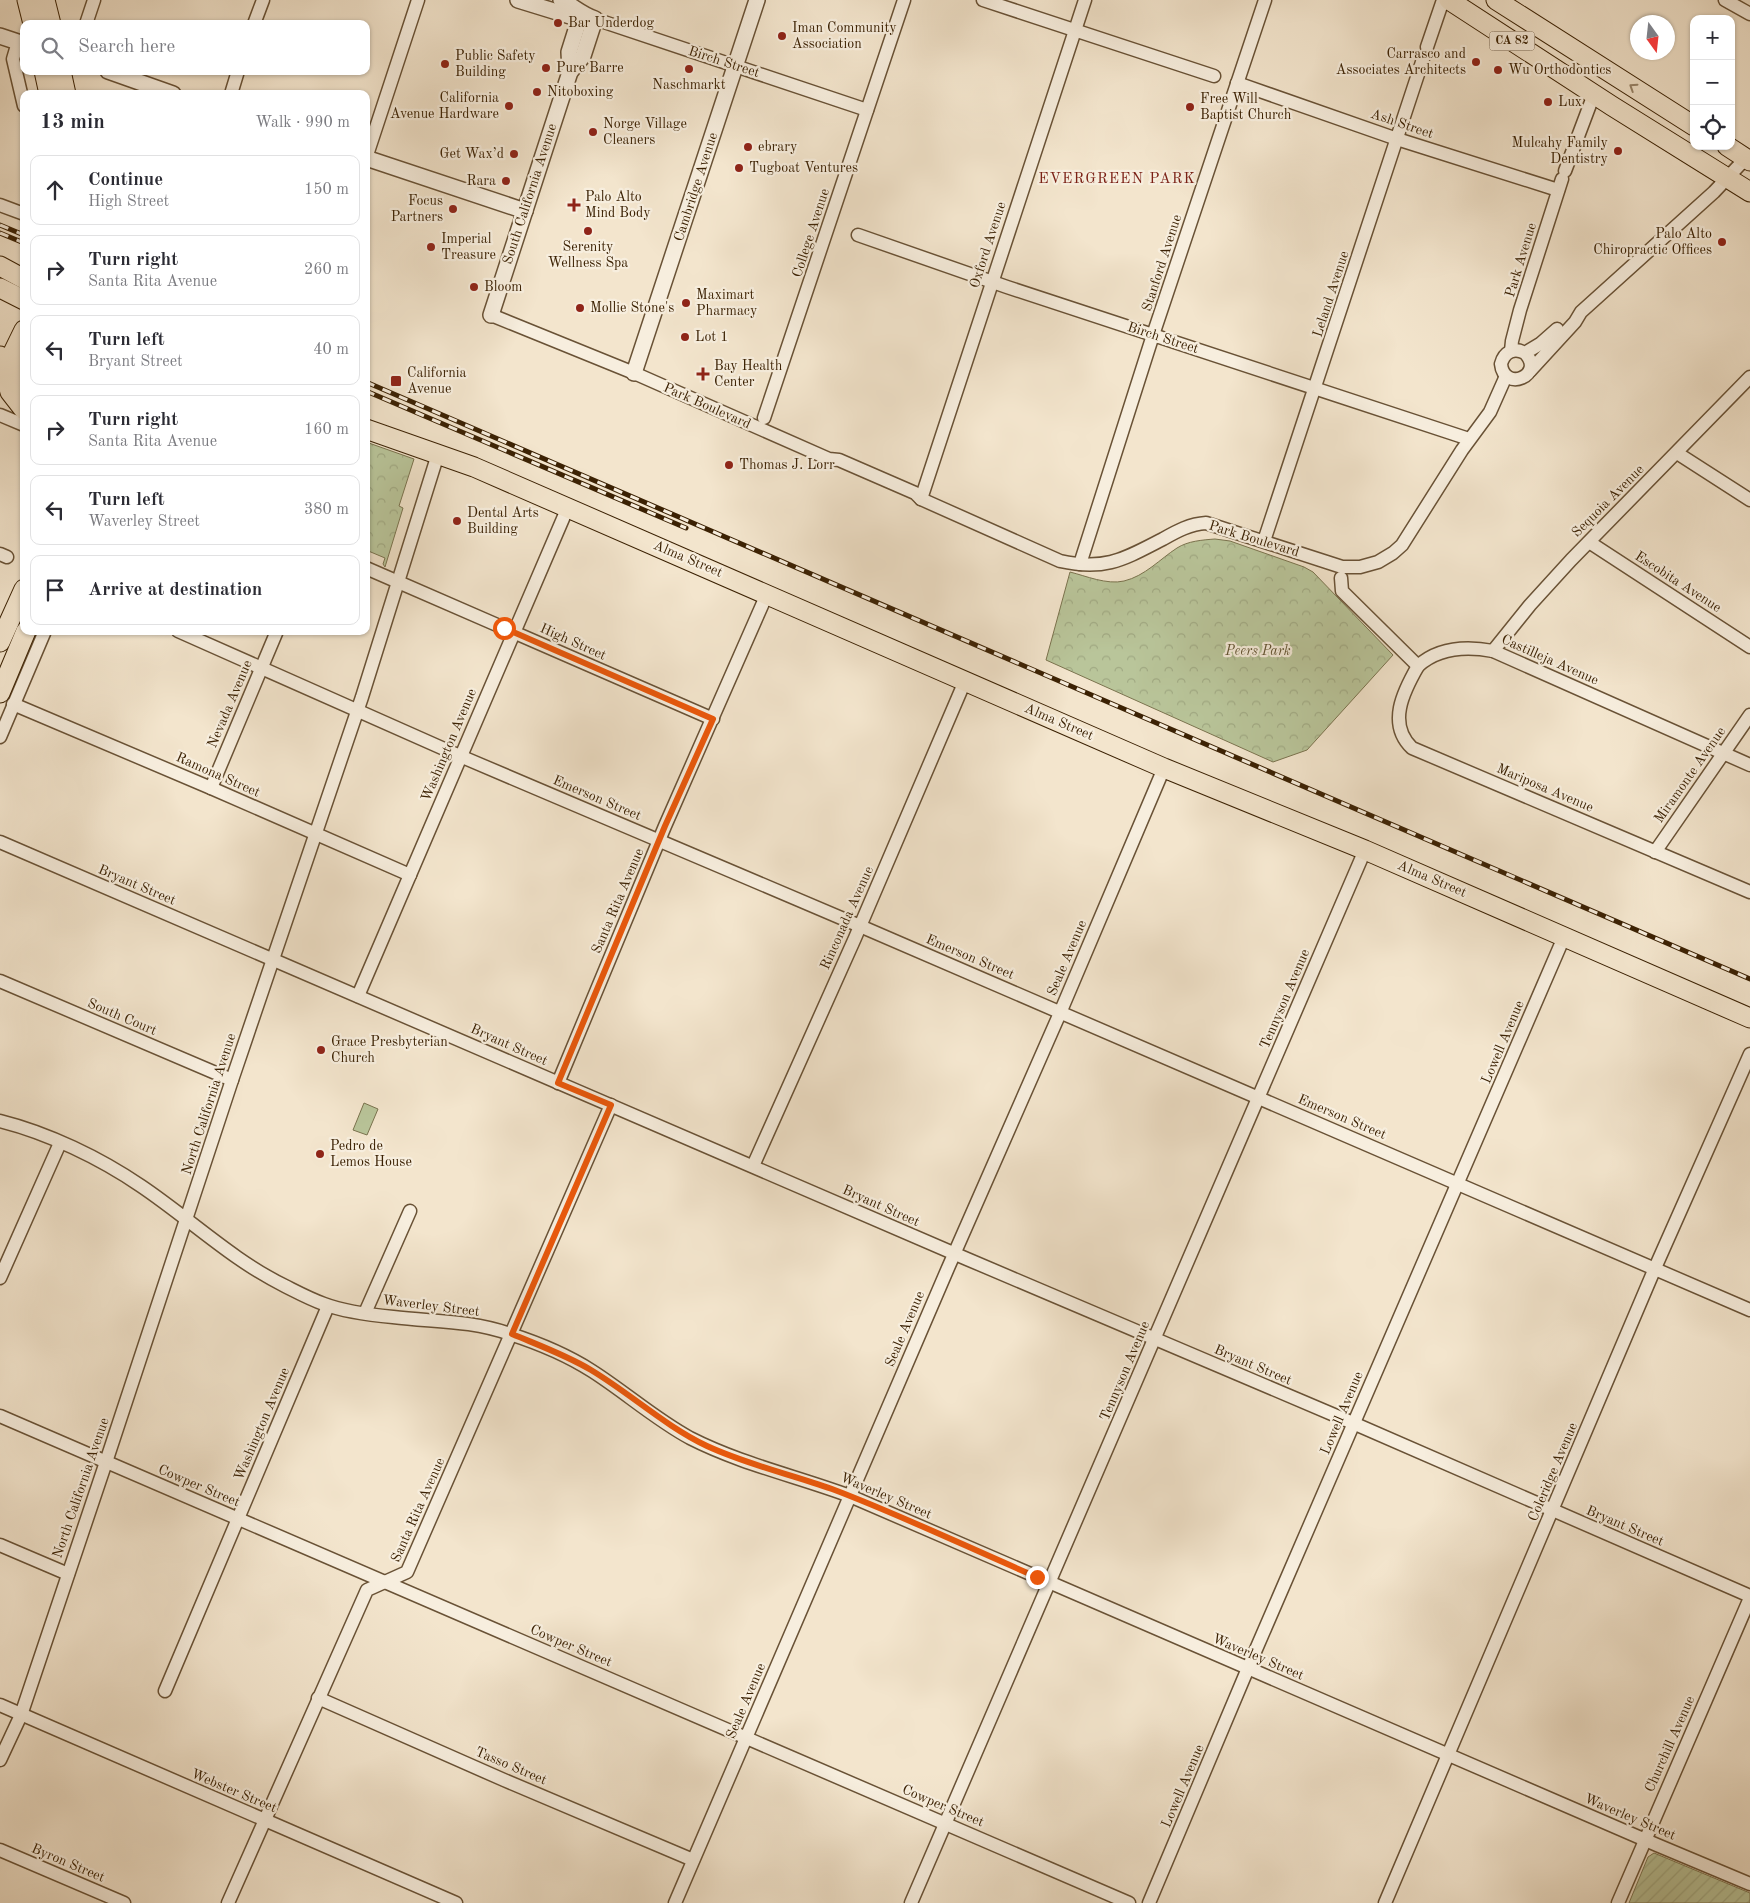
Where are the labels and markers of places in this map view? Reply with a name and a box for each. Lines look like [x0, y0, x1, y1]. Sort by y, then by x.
place label: Bar Underdog [568, 16, 654, 30]
marker: Bar Underdog [552, 17, 564, 29]
place label: Iman Community Association [792, 21, 897, 51]
marker: Iman Community Association [776, 30, 788, 42]
place label: Carrasco and Associates Architects [1336, 47, 1466, 77]
place label: Public Safety Building [455, 49, 536, 79]
marker: Carrasco and Associates Architects [1470, 56, 1482, 68]
marker: Public Safety Building [439, 58, 451, 70]
place label: Pure Barre [556, 61, 624, 75]
marker: Pure Barre [540, 62, 552, 74]
marker: Naschmarkt [683, 63, 695, 75]
place label: Wu Orthodontics [1508, 63, 1611, 77]
marker: Wu Orthodontics [1492, 64, 1504, 76]
place label: Naschmarkt [652, 78, 726, 92]
place label: Nitoboxing [547, 85, 614, 99]
marker: Nitoboxing [531, 86, 543, 98]
place label: California Avenue Hardware [390, 91, 499, 121]
place label: Free Will Baptist Church [1200, 92, 1292, 122]
place label: Lux [1558, 95, 1582, 109]
marker: Lux [1542, 96, 1554, 108]
marker: California Avenue Hardware [503, 100, 515, 112]
marker: Free Will Baptist Church [1184, 101, 1196, 113]
place label: Norge Village Cleaners [603, 117, 687, 147]
marker: Norge Village Cleaners [587, 126, 599, 138]
place label: Mulcahy Family Dentistry [1511, 136, 1609, 166]
place label: ebrary [758, 140, 798, 154]
marker: ebrary [742, 141, 754, 153]
marker: Mulcahy Family Dentistry [1612, 145, 1624, 157]
place label: Get Wax’d [439, 147, 504, 161]
marker: Get Wax’d [508, 148, 520, 160]
place label: Tugboat Ventures [749, 161, 858, 175]
marker: Tugboat Ventures [733, 162, 745, 174]
place label: Rara [466, 174, 496, 188]
marker: Rara [500, 175, 512, 187]
place label: Palo Alto Mind Body [585, 190, 651, 220]
place label: Focus Partners [391, 194, 443, 224]
marker: Palo Alto Mind Body [567, 198, 581, 212]
marker: Focus Partners [447, 203, 459, 215]
marker: Serenity Wellness Spa [582, 225, 594, 237]
place label: Palo Alto Chiropractic Offices [1593, 227, 1712, 257]
place label: Imperial Treasure [441, 232, 496, 262]
marker: Palo Alto Chiropractic Offices [1716, 236, 1728, 248]
place label: Serenity Wellness Spa [548, 240, 628, 270]
marker: Imperial Treasure [425, 241, 437, 253]
place label: Bloom [484, 280, 522, 294]
marker: Bloom [468, 281, 480, 293]
place label: Maximart Pharmacy [696, 288, 758, 318]
marker: Maximart Pharmacy [680, 297, 692, 309]
place label: Mollie Stone's [590, 301, 674, 315]
marker: Mollie Stone's [574, 302, 586, 314]
place label: Lot 1 [695, 330, 728, 344]
marker: Lot 1 [679, 331, 691, 343]
place label: Bay Health Center [714, 359, 783, 389]
place label: California Avenue [407, 366, 466, 396]
marker: Bay Health Center [696, 367, 710, 381]
marker: California Avenue [389, 374, 403, 388]
place label: Thomas J. Lorr [739, 458, 835, 472]
marker: Thomas J. Lorr [723, 459, 735, 471]
place label: Dental Arts Building [467, 506, 539, 536]
marker: Dental Arts Building [451, 515, 463, 527]
place label: Grace Presbyterian Church [331, 1035, 448, 1065]
marker: Grace Presbyterian Church [315, 1044, 327, 1056]
place label: Pedro de Lemos House [330, 1139, 412, 1169]
marker: Pedro de Lemos House [314, 1148, 326, 1160]

